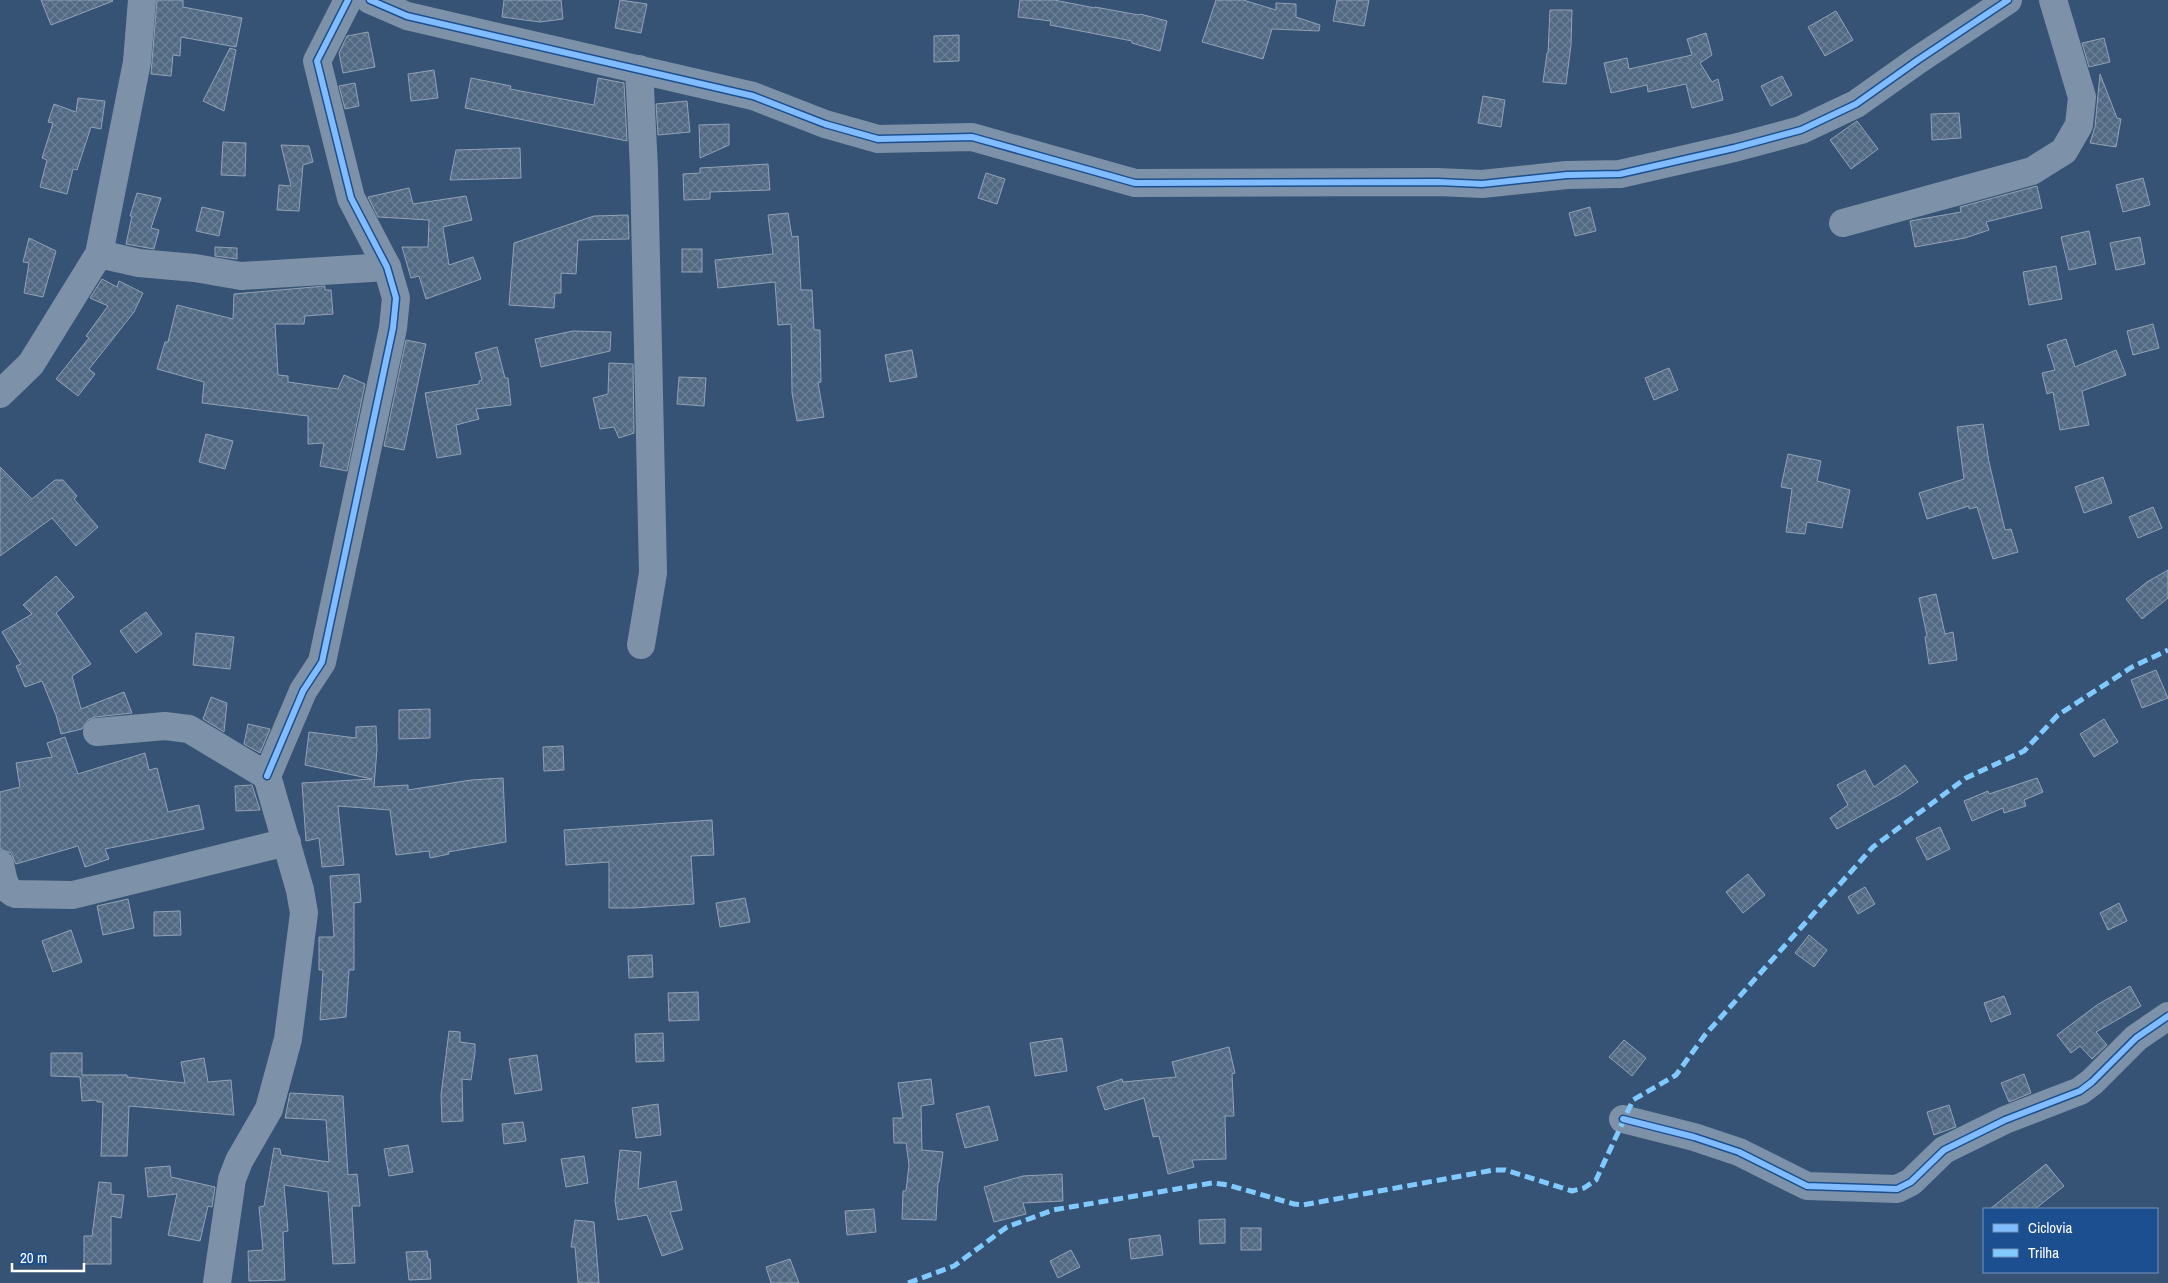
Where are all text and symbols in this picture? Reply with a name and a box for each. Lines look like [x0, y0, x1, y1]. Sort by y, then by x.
legend [1983, 1208, 2158, 1273]
text: Ciclovia [2028, 1217, 2073, 1238]
scale bar [12, 1240, 85, 1272]
text: Trilha [2028, 1242, 2059, 1263]
text: 20 m [20, 1247, 47, 1268]

